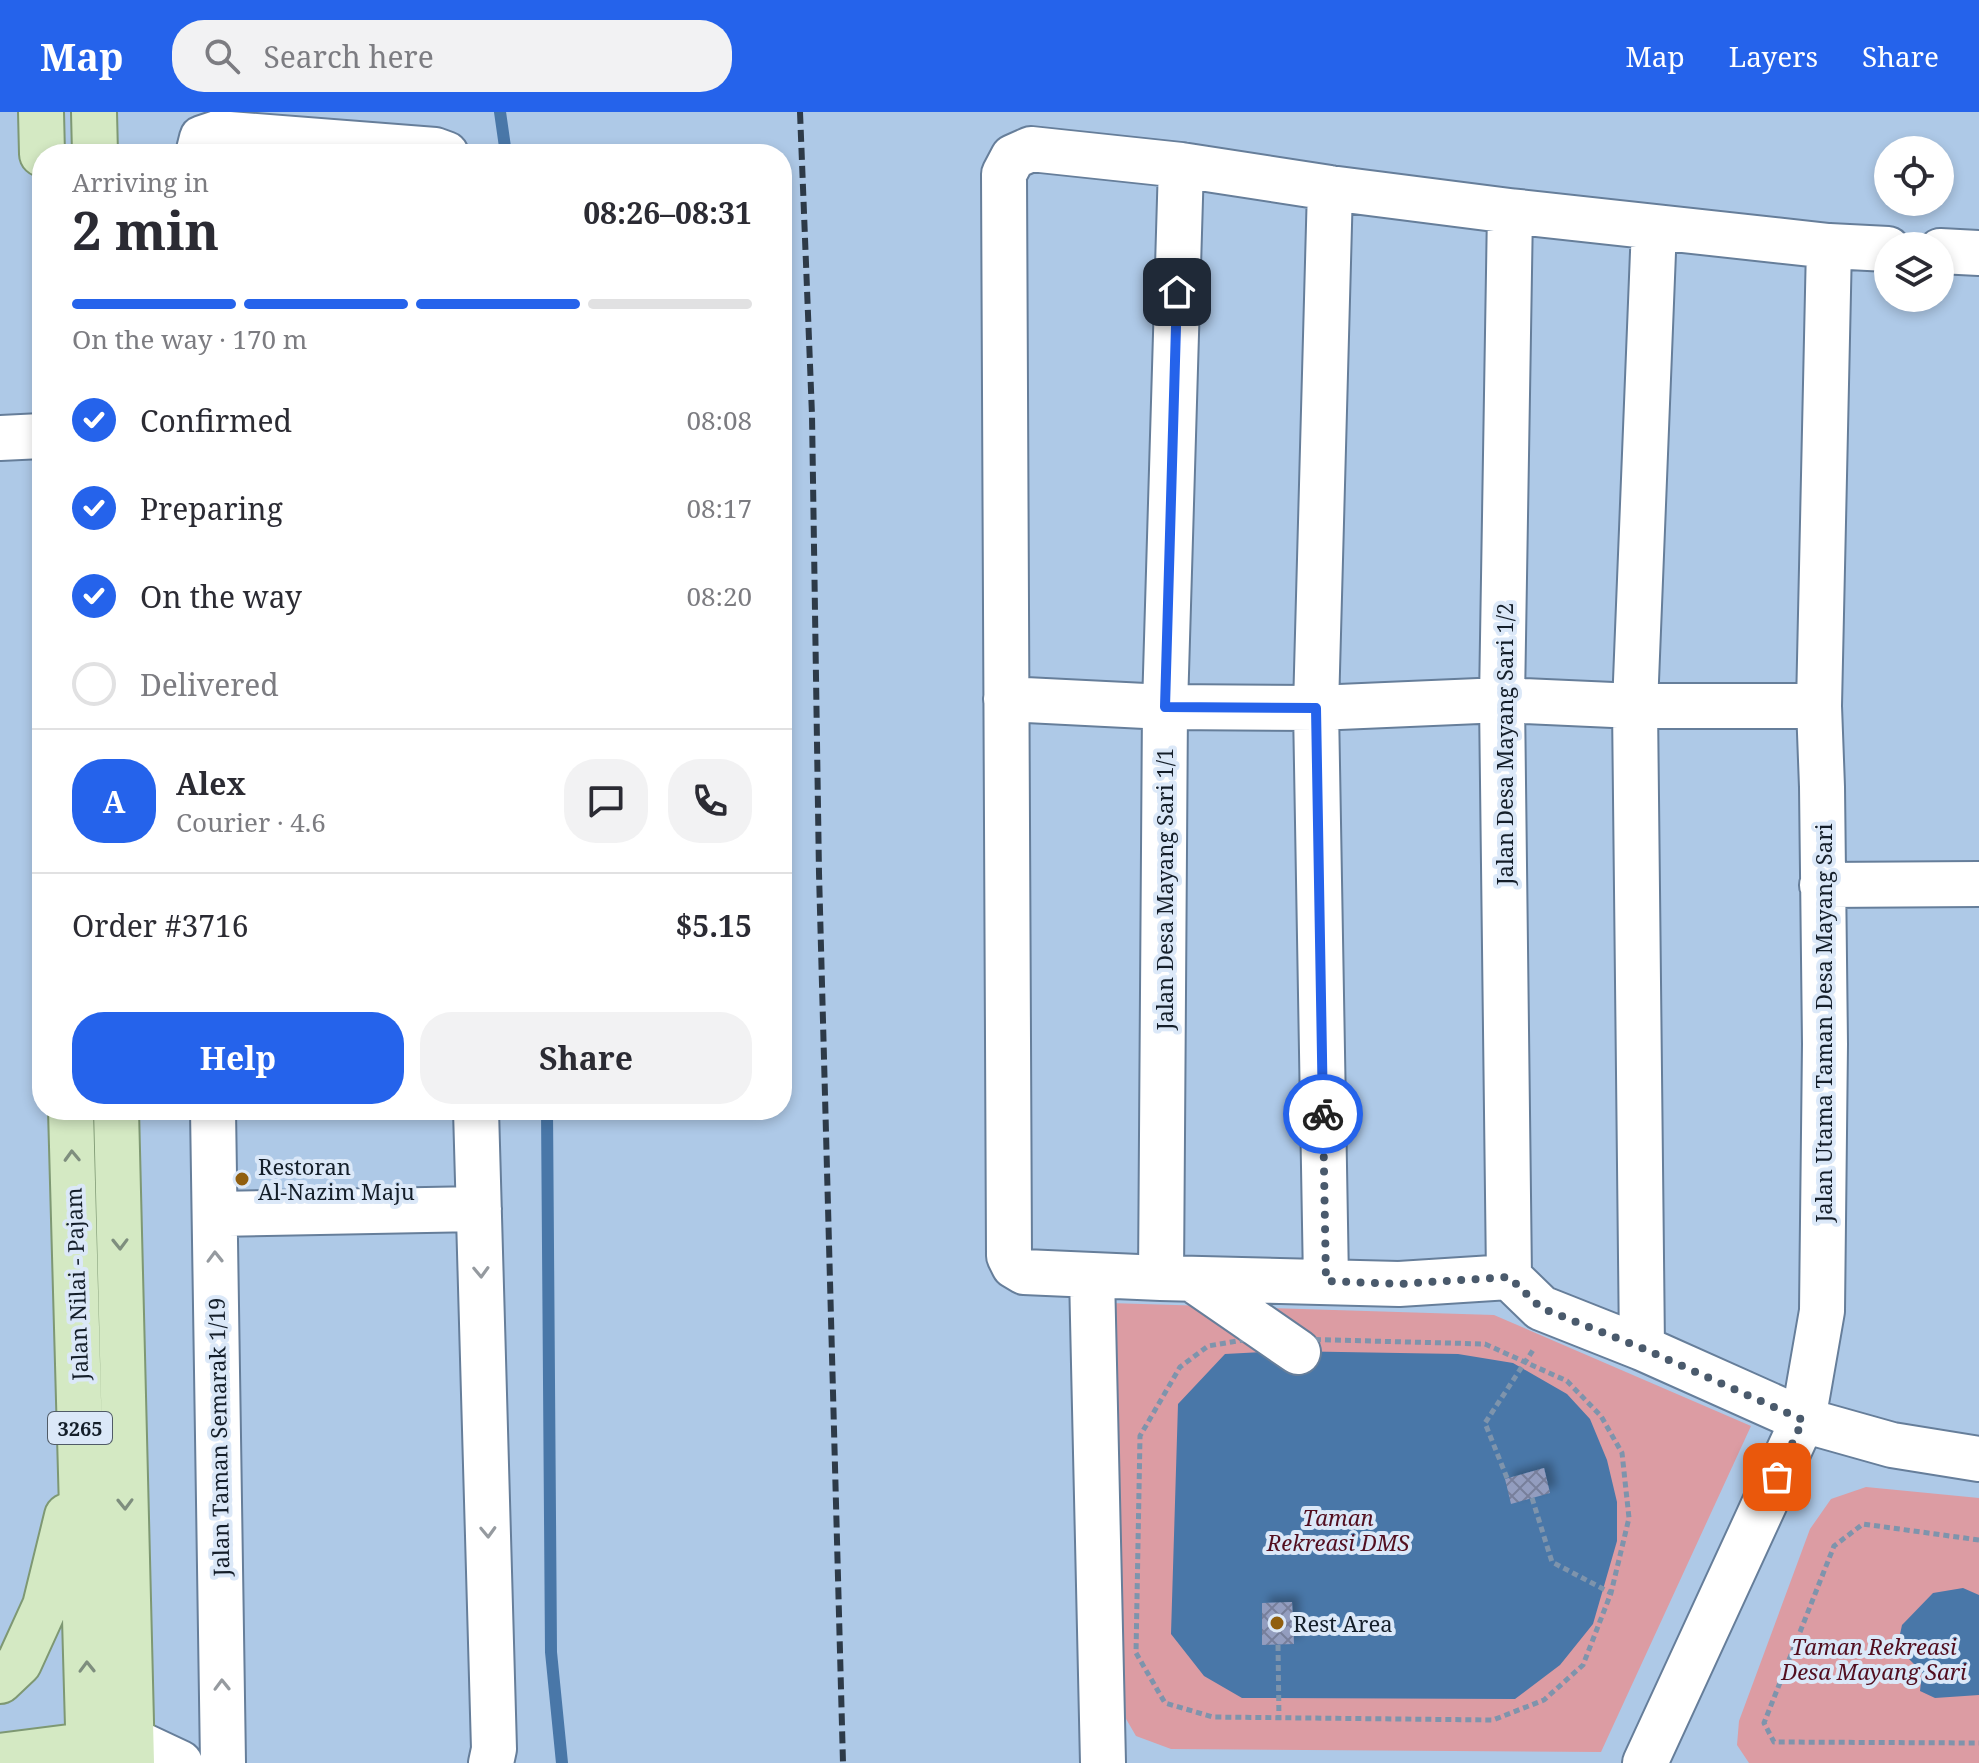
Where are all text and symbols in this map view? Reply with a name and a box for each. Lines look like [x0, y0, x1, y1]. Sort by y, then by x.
search box [172, 20, 732, 92]
text: Map [40, 30, 124, 82]
icon: search [200, 34, 244, 78]
text: Search here [264, 36, 434, 77]
text: Map [1626, 37, 1685, 75]
text: Layers [1729, 37, 1818, 75]
text: Share [1862, 37, 1939, 75]
map controls [1874, 136, 1954, 312]
button: locate [1874, 136, 1954, 216]
text: Arriving in [72, 164, 209, 200]
text: 08:26–08:31 [583, 192, 752, 233]
text: 2 min [72, 194, 219, 265]
button: layers [1874, 232, 1954, 312]
pin [1143, 258, 1211, 326]
icon: home [1155, 270, 1199, 314]
text: On the way · 170 m [72, 321, 307, 357]
icon: check [72, 398, 116, 442]
text: Confirmed [140, 400, 292, 441]
text: 08:08 [686, 402, 752, 438]
icon: check [72, 486, 116, 530]
text: Preparing [140, 488, 283, 529]
text: 08:17 [686, 490, 752, 526]
icon: check [72, 574, 116, 618]
text: On the way [140, 576, 302, 617]
text: 08:20 [686, 578, 752, 614]
street label: Jalan Desa Mayang Sari 1/2 [1489, 603, 1519, 886]
text: Delivered [140, 664, 279, 705]
street label: Jalan Desa Mayang Sari 1/1 [1149, 748, 1179, 1031]
button: chat [564, 759, 648, 843]
button: phone [668, 759, 752, 843]
text: Alex [176, 763, 246, 804]
text: A [103, 781, 125, 822]
text: Courier · 4.6 [176, 804, 326, 840]
street label: Jalan Utama Taman Desa Mayang Sari [1808, 823, 1838, 1224]
text: Order #3716 [72, 905, 249, 946]
text: $5.15 [675, 905, 752, 946]
button: Help [72, 1012, 404, 1104]
button: Share [420, 1012, 752, 1104]
courier [1283, 1074, 1363, 1154]
icon: bike [1301, 1092, 1345, 1136]
one-way arrow [64, 1149, 81, 1162]
place label: Restoran Al-Nazim Maju [258, 1151, 415, 1206]
marker: Restoran Al-Nazim Maju [233, 1170, 251, 1188]
street label: Jalan Nilai - Pajam [58, 1187, 94, 1382]
one-way arrow [111, 1238, 128, 1251]
one-way arrow [207, 1250, 224, 1263]
one-way arrow [472, 1266, 489, 1279]
street label: Jalan Taman Semarak 1/19 [201, 1297, 235, 1578]
road number: 3265 [48, 1412, 112, 1444]
pin [1743, 1443, 1811, 1511]
icon: bag [1755, 1455, 1799, 1499]
one-way arrow [117, 1498, 134, 1511]
park label: Taman Rekreasi DMS [1266, 1502, 1410, 1557]
one-way arrow [479, 1526, 497, 1539]
place label: Rest Area [1293, 1608, 1393, 1638]
marker: Rest Area [1268, 1614, 1286, 1632]
park label: Taman Rekreasi Desa Mayang Sari [1780, 1631, 1967, 1686]
one-way arrow [78, 1660, 95, 1673]
one-way arrow [213, 1678, 231, 1691]

